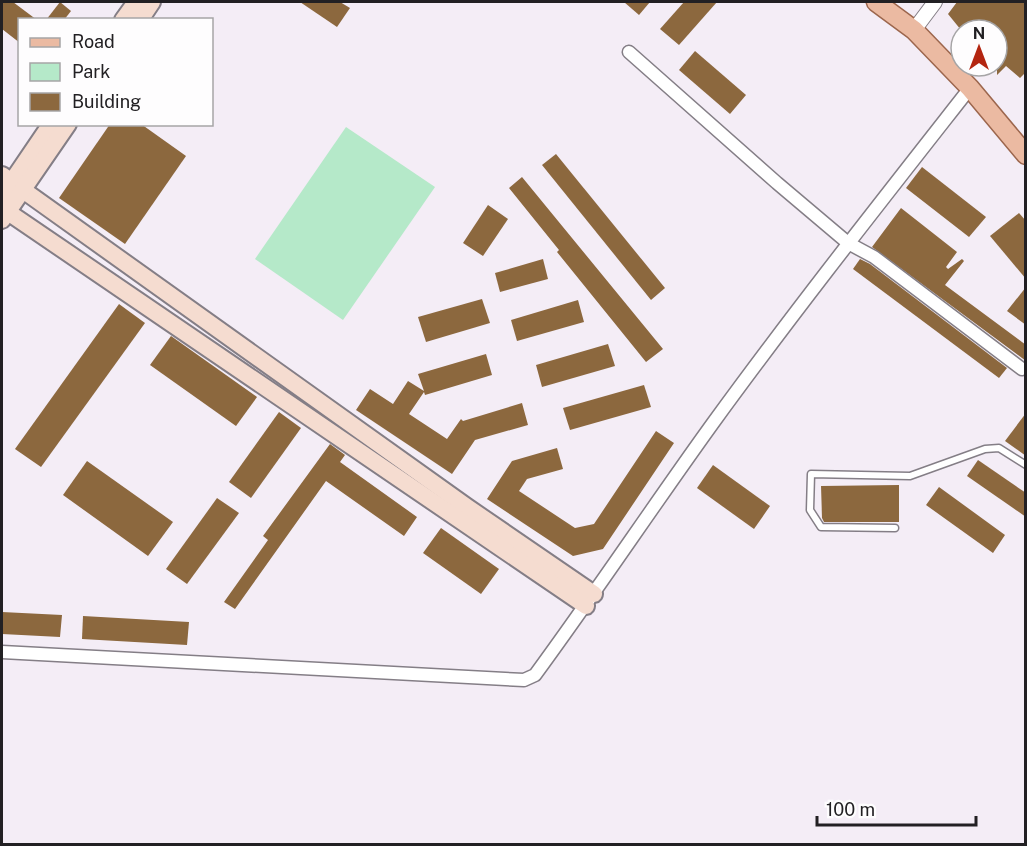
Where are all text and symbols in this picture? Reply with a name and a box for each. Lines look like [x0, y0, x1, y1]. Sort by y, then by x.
legend [18, 18, 213, 126]
north arrow [949, 18, 1009, 78]
text: N [973, 24, 985, 43]
text: Road [72, 31, 115, 52]
text: Park [72, 61, 110, 82]
text: Building [72, 91, 141, 112]
scale bar [817, 789, 976, 827]
text: 100 m [826, 799, 875, 820]

